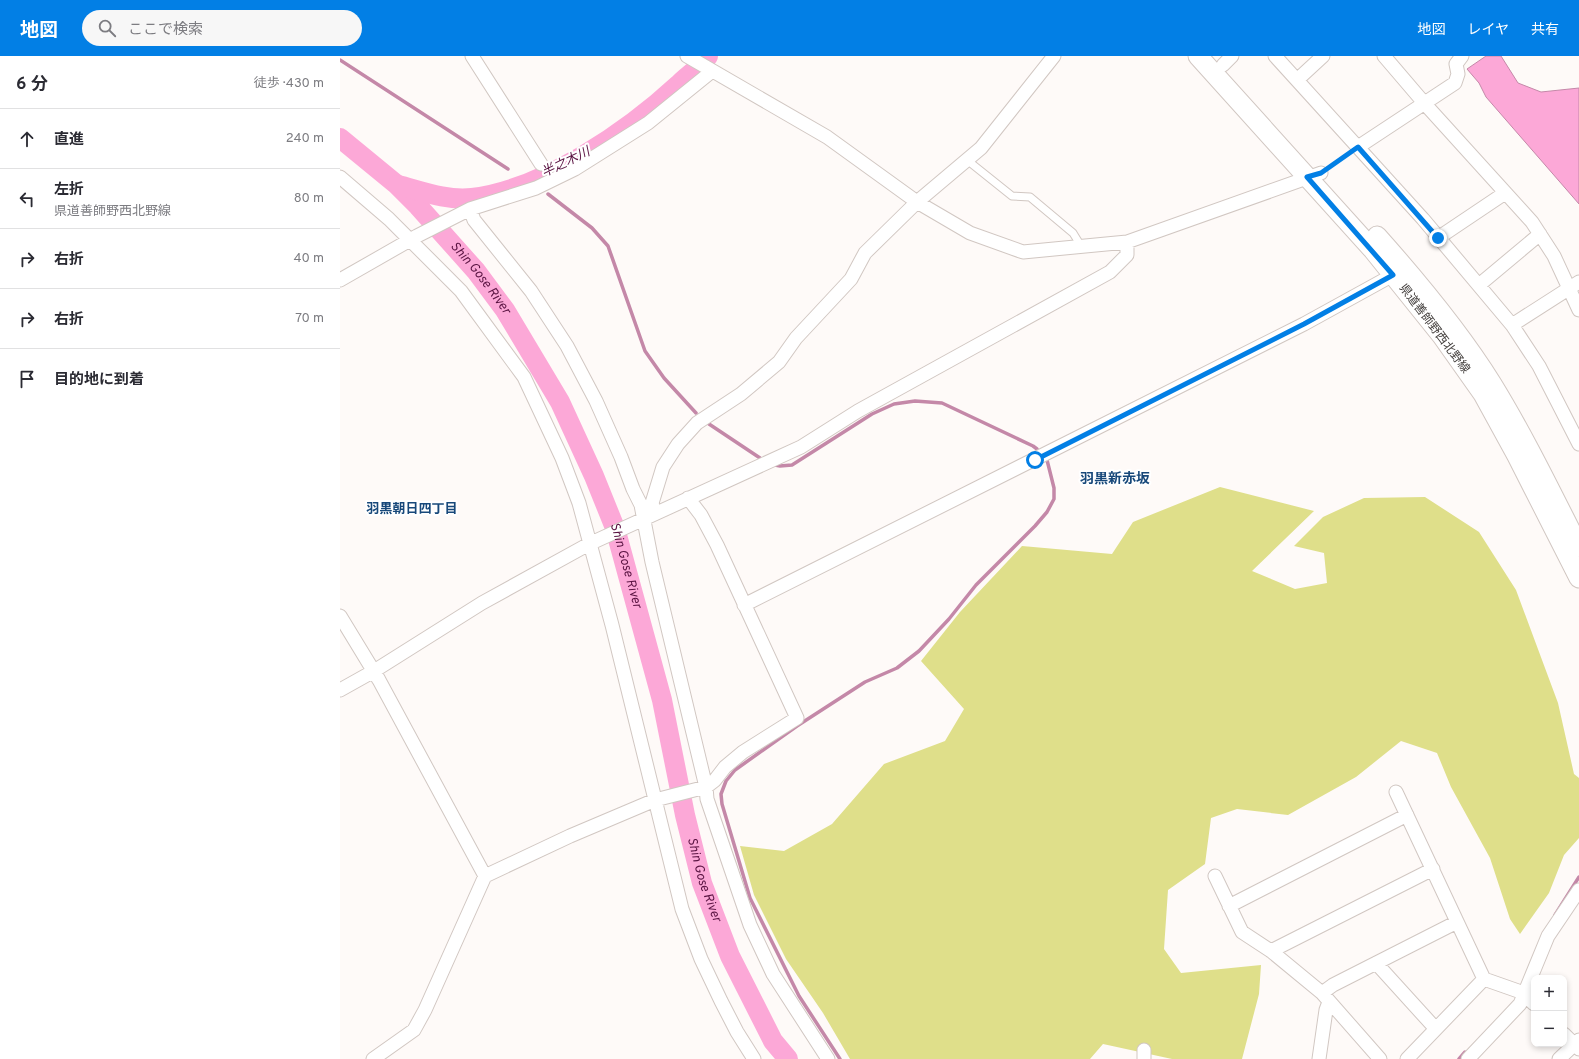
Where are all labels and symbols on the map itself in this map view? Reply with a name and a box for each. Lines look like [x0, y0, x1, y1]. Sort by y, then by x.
water label: 半之木川 [539, 144, 595, 182]
route end [1429, 229, 1447, 247]
water label: Shin Gose River [446, 239, 514, 318]
street label: 県道善師野西北野線 [1395, 281, 1473, 377]
route start [1026, 451, 1044, 469]
district label: 羽黒新赤坂 [1080, 471, 1150, 488]
district label: 羽黒朝日四丁目 [366, 502, 458, 518]
water label: Shin Gose River [606, 520, 645, 611]
water label: Shin Gose River [683, 836, 725, 925]

